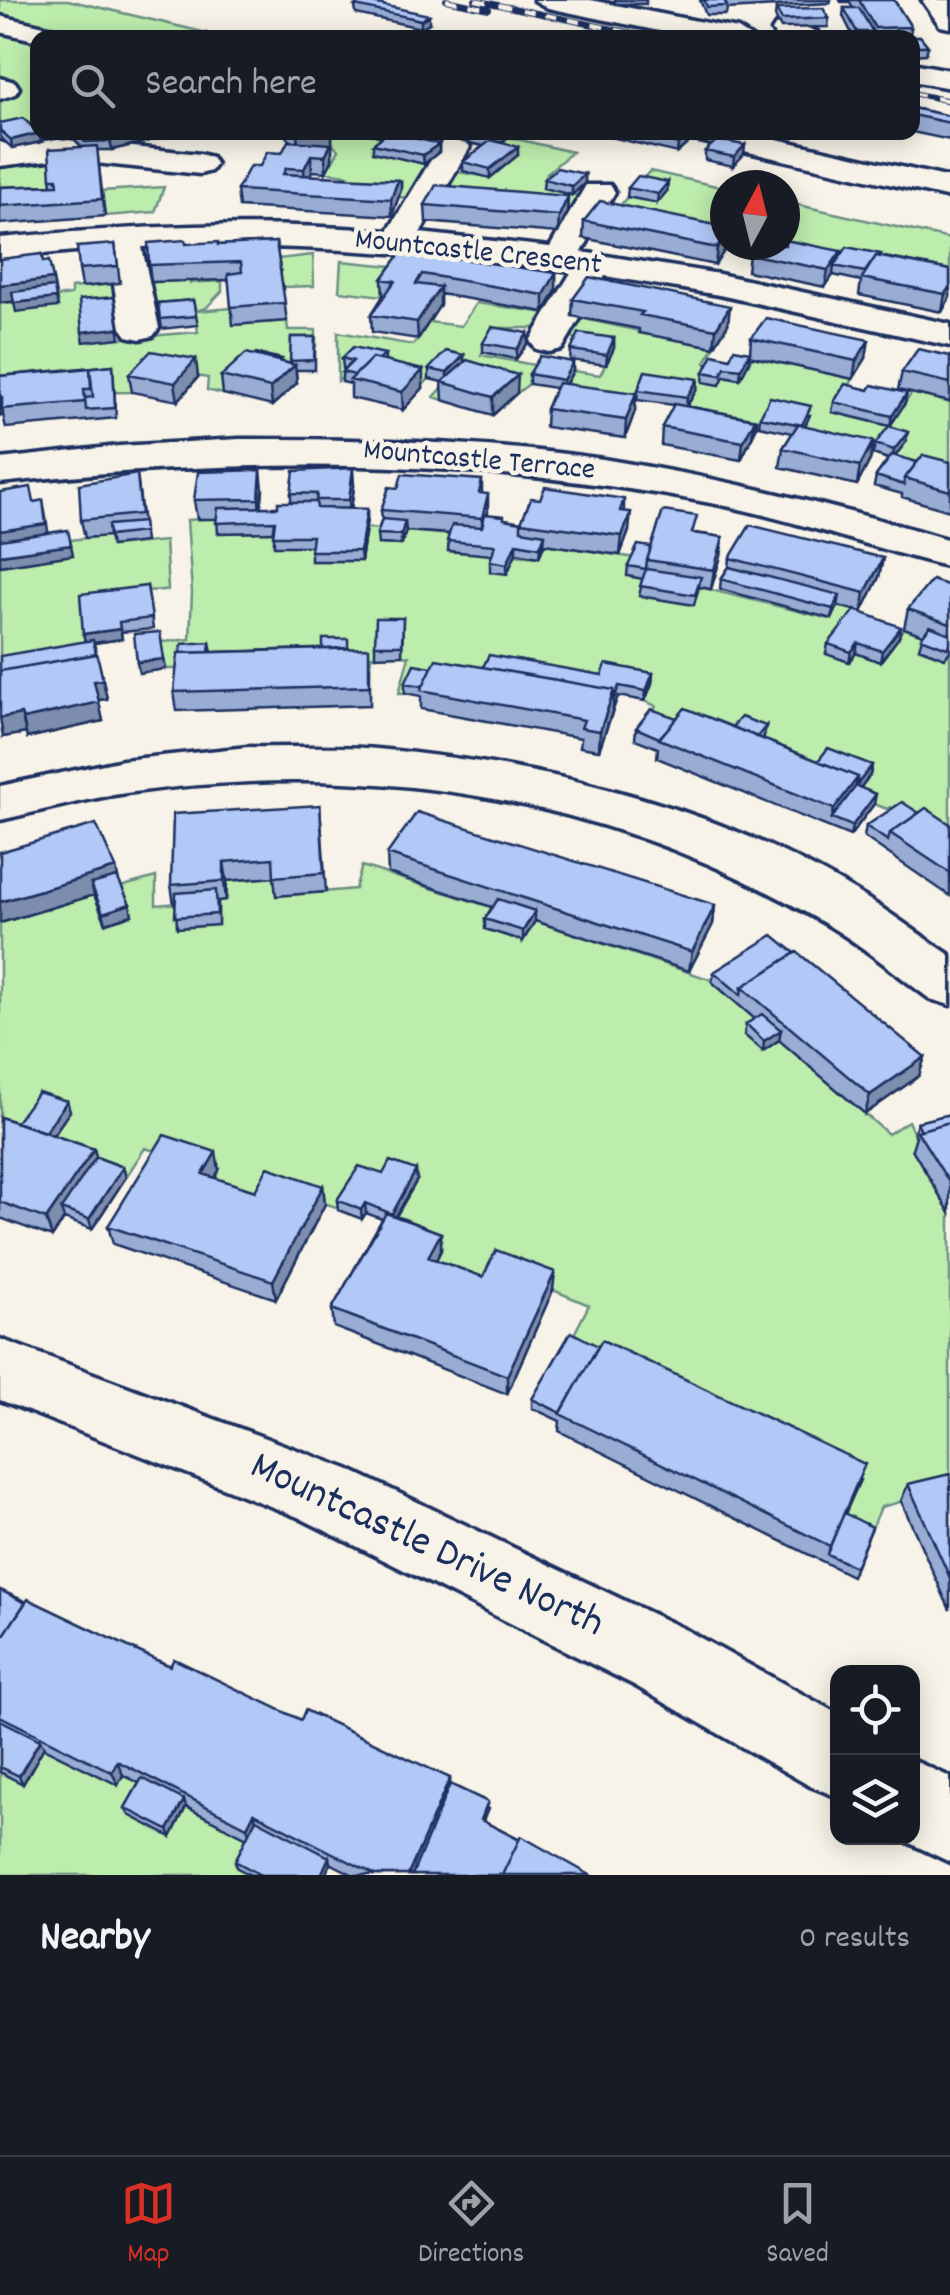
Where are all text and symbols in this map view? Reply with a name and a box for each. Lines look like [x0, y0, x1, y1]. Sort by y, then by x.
search box [30, 30, 920, 140]
icon: search [65, 58, 120, 113]
text: Search here [145, 58, 317, 113]
north arrow [710, 170, 800, 260]
street label: Mountcastle Crescent [353, 220, 603, 288]
street label: Mountcastle Terrace [361, 430, 597, 494]
street label: Mountcastle Drive North [239, 1439, 613, 1655]
map controls [830, 1665, 920, 1845]
button: locate [830, 1665, 920, 1755]
button: layers [830, 1755, 920, 1845]
text: Nearby [40, 1910, 150, 1970]
text: 0 results [799, 1917, 910, 1963]
tab: Map [121, 2176, 176, 2276]
tab: Directions [418, 2176, 524, 2276]
tab: Saved [766, 2176, 829, 2276]

